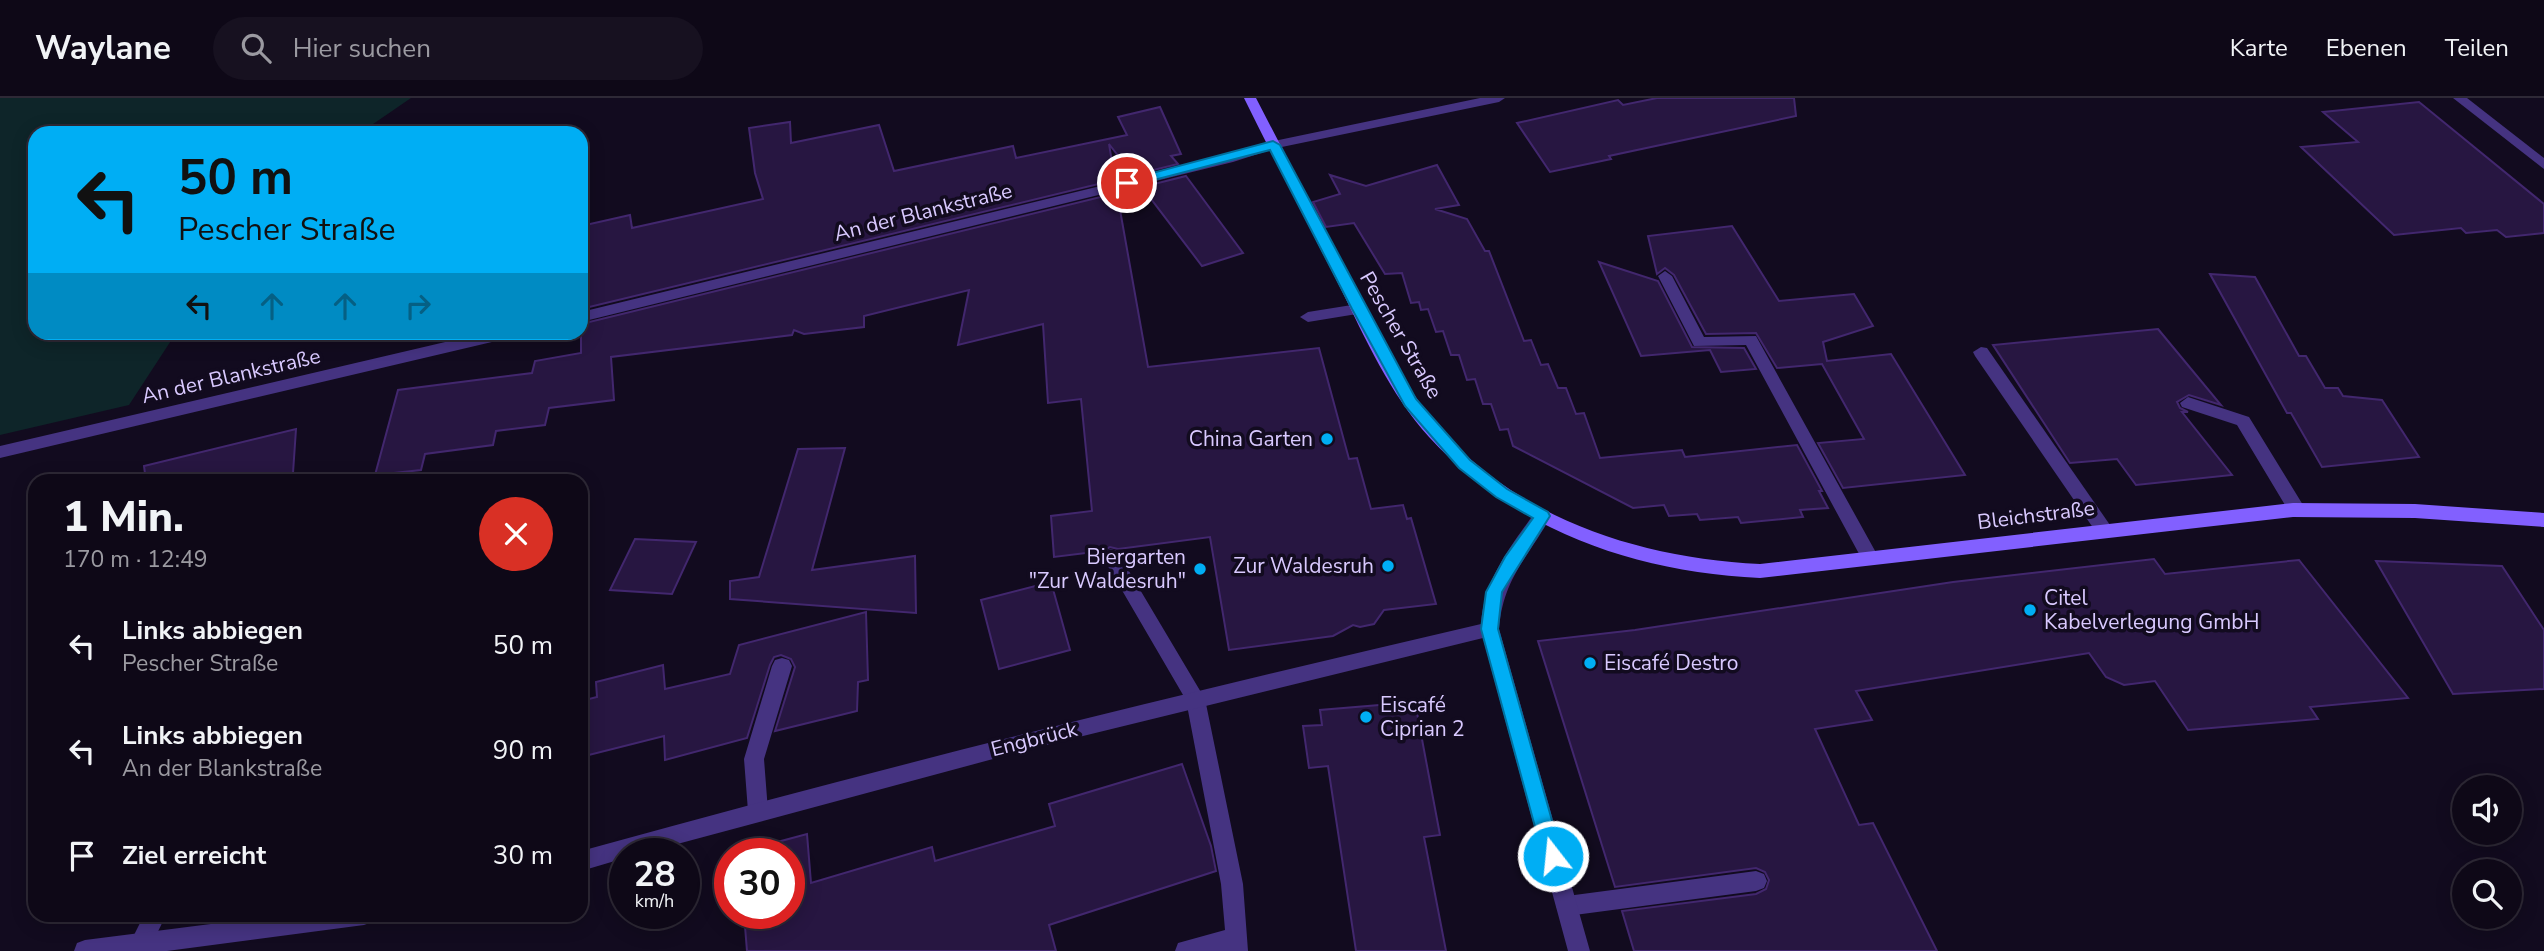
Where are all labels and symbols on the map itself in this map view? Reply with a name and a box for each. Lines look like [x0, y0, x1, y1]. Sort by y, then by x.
pin [1097, 153, 1157, 213]
street label: An der Blankstraße [831, 176, 1015, 248]
street label: Pescher Straße [1353, 266, 1449, 404]
street label: An der Blankstraße [139, 342, 323, 410]
place label: China Garten [1189, 425, 1313, 453]
marker: China Garten [1319, 431, 1335, 447]
street label: Bleichstraße [1976, 494, 2096, 536]
place label: Biergarten "Zur Waldesruh" [1029, 543, 1186, 595]
place label: Zur Waldesruh [1233, 552, 1374, 580]
marker: Zur Waldesruh [1380, 558, 1396, 574]
marker: Biergarten "Zur Waldesruh" [1192, 561, 1208, 577]
place label: Citel Kabelverlegung GmbH [2044, 584, 2259, 636]
marker: Citel Kabelverlegung GmbH [2022, 602, 2038, 618]
place label: Eiscafé Destro [1604, 649, 1738, 677]
marker: Eiscafé Destro [1582, 655, 1598, 671]
place label: Eiscafé Ciprian 2 [1380, 691, 1465, 743]
marker: Eiscafé Ciprian 2 [1358, 709, 1374, 725]
street label: Engbrück [988, 715, 1081, 763]
position arrow [1516, 819, 1590, 893]
speed limit sign: 30 [714, 838, 805, 929]

